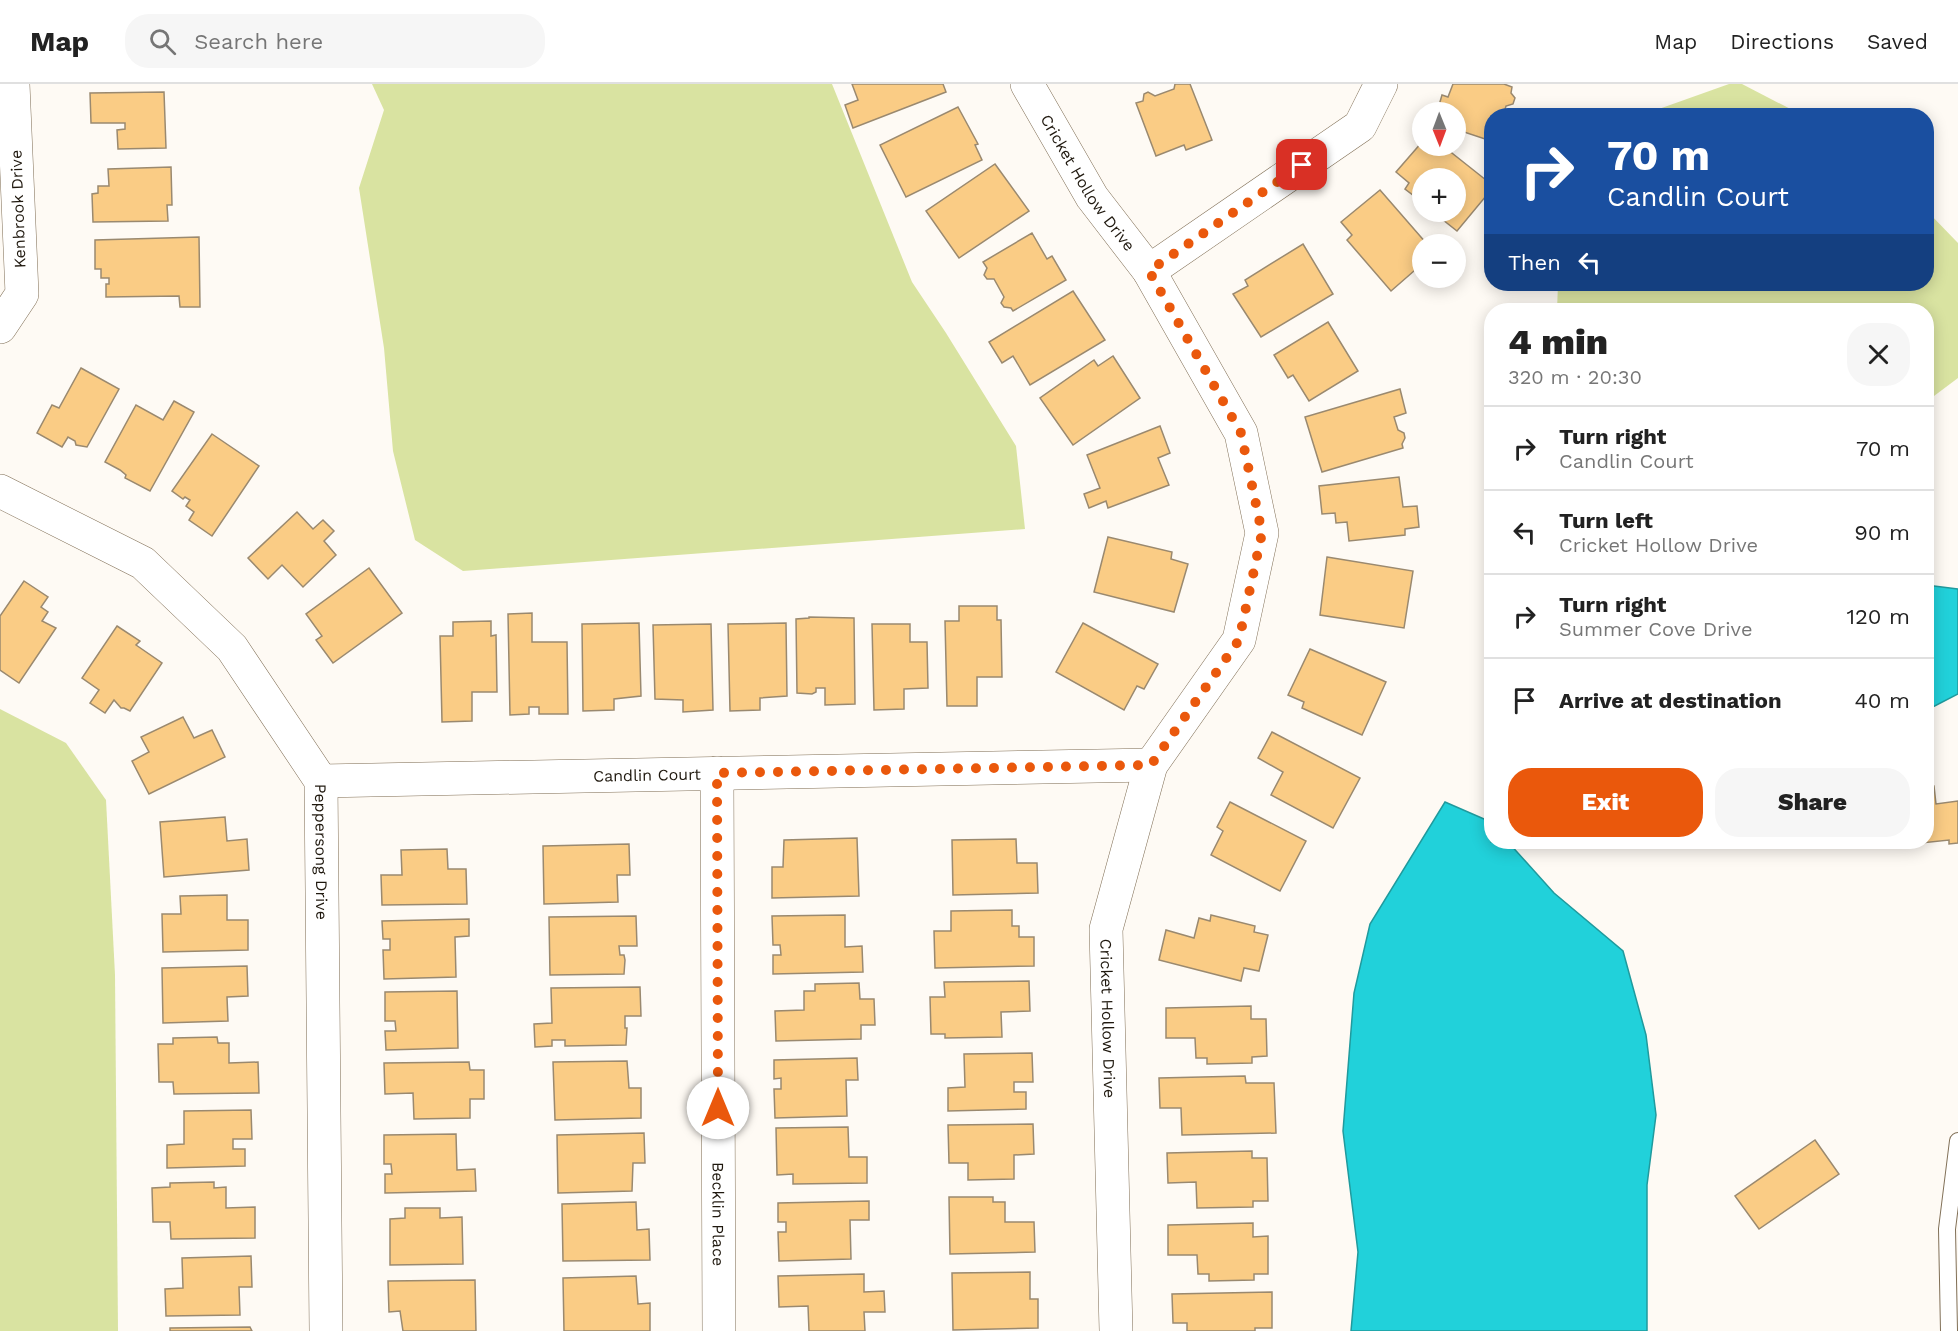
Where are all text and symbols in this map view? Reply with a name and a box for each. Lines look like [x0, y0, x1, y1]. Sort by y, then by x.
search box [125, 14, 545, 68]
text: Map [30, 25, 89, 58]
icon: search [146, 25, 179, 58]
text: Search here [194, 29, 323, 54]
text: Map [1654, 29, 1697, 54]
text: Directions [1730, 29, 1834, 54]
text: Saved [1867, 29, 1928, 54]
north arrow [1412, 102, 1466, 156]
map controls [1412, 102, 1466, 288]
street label: Cricket Hollow Drive [1037, 111, 1139, 255]
text: 70 m [1607, 131, 1710, 180]
icon: right [1508, 132, 1586, 210]
pin [1276, 139, 1327, 190]
icon: arrive [1285, 148, 1318, 181]
street label: Kenbrook Drive [6, 149, 30, 269]
button: + [1412, 168, 1466, 222]
text: Candlin Court [1607, 181, 1789, 213]
button: − [1412, 234, 1466, 288]
icon: left [1573, 246, 1606, 279]
text: Then [1508, 250, 1561, 275]
text: 4 min [1508, 321, 1608, 363]
button: close [1847, 323, 1910, 386]
text: 320 m · 20:30 [1508, 365, 1642, 389]
text: Turn right [1559, 424, 1666, 449]
icon: right [1508, 432, 1541, 465]
text: 70 m [1856, 436, 1910, 461]
text: Candlin Court [1559, 449, 1694, 473]
text: Turn left [1559, 508, 1653, 533]
icon: left [1508, 516, 1541, 549]
text: 90 m [1854, 520, 1910, 545]
text: Cricket Hollow Drive [1559, 533, 1758, 557]
text: Turn right [1559, 592, 1666, 617]
icon: right [1508, 600, 1541, 633]
text: 120 m [1846, 604, 1910, 629]
text: Summer Cove Drive [1559, 617, 1752, 641]
icon: arrive [1508, 684, 1541, 717]
text: Arrive at destination [1559, 688, 1782, 713]
text: 40 m [1854, 688, 1910, 713]
street label: Candlin Court [593, 764, 701, 785]
button: Exit [1508, 768, 1703, 837]
button: Share [1715, 768, 1910, 837]
street label: Peppersong Drive [312, 784, 332, 920]
street label: Cricket Hollow Drive [1097, 938, 1120, 1098]
position arrow [686, 1076, 750, 1140]
street label: Becklin Place [709, 1162, 728, 1266]

